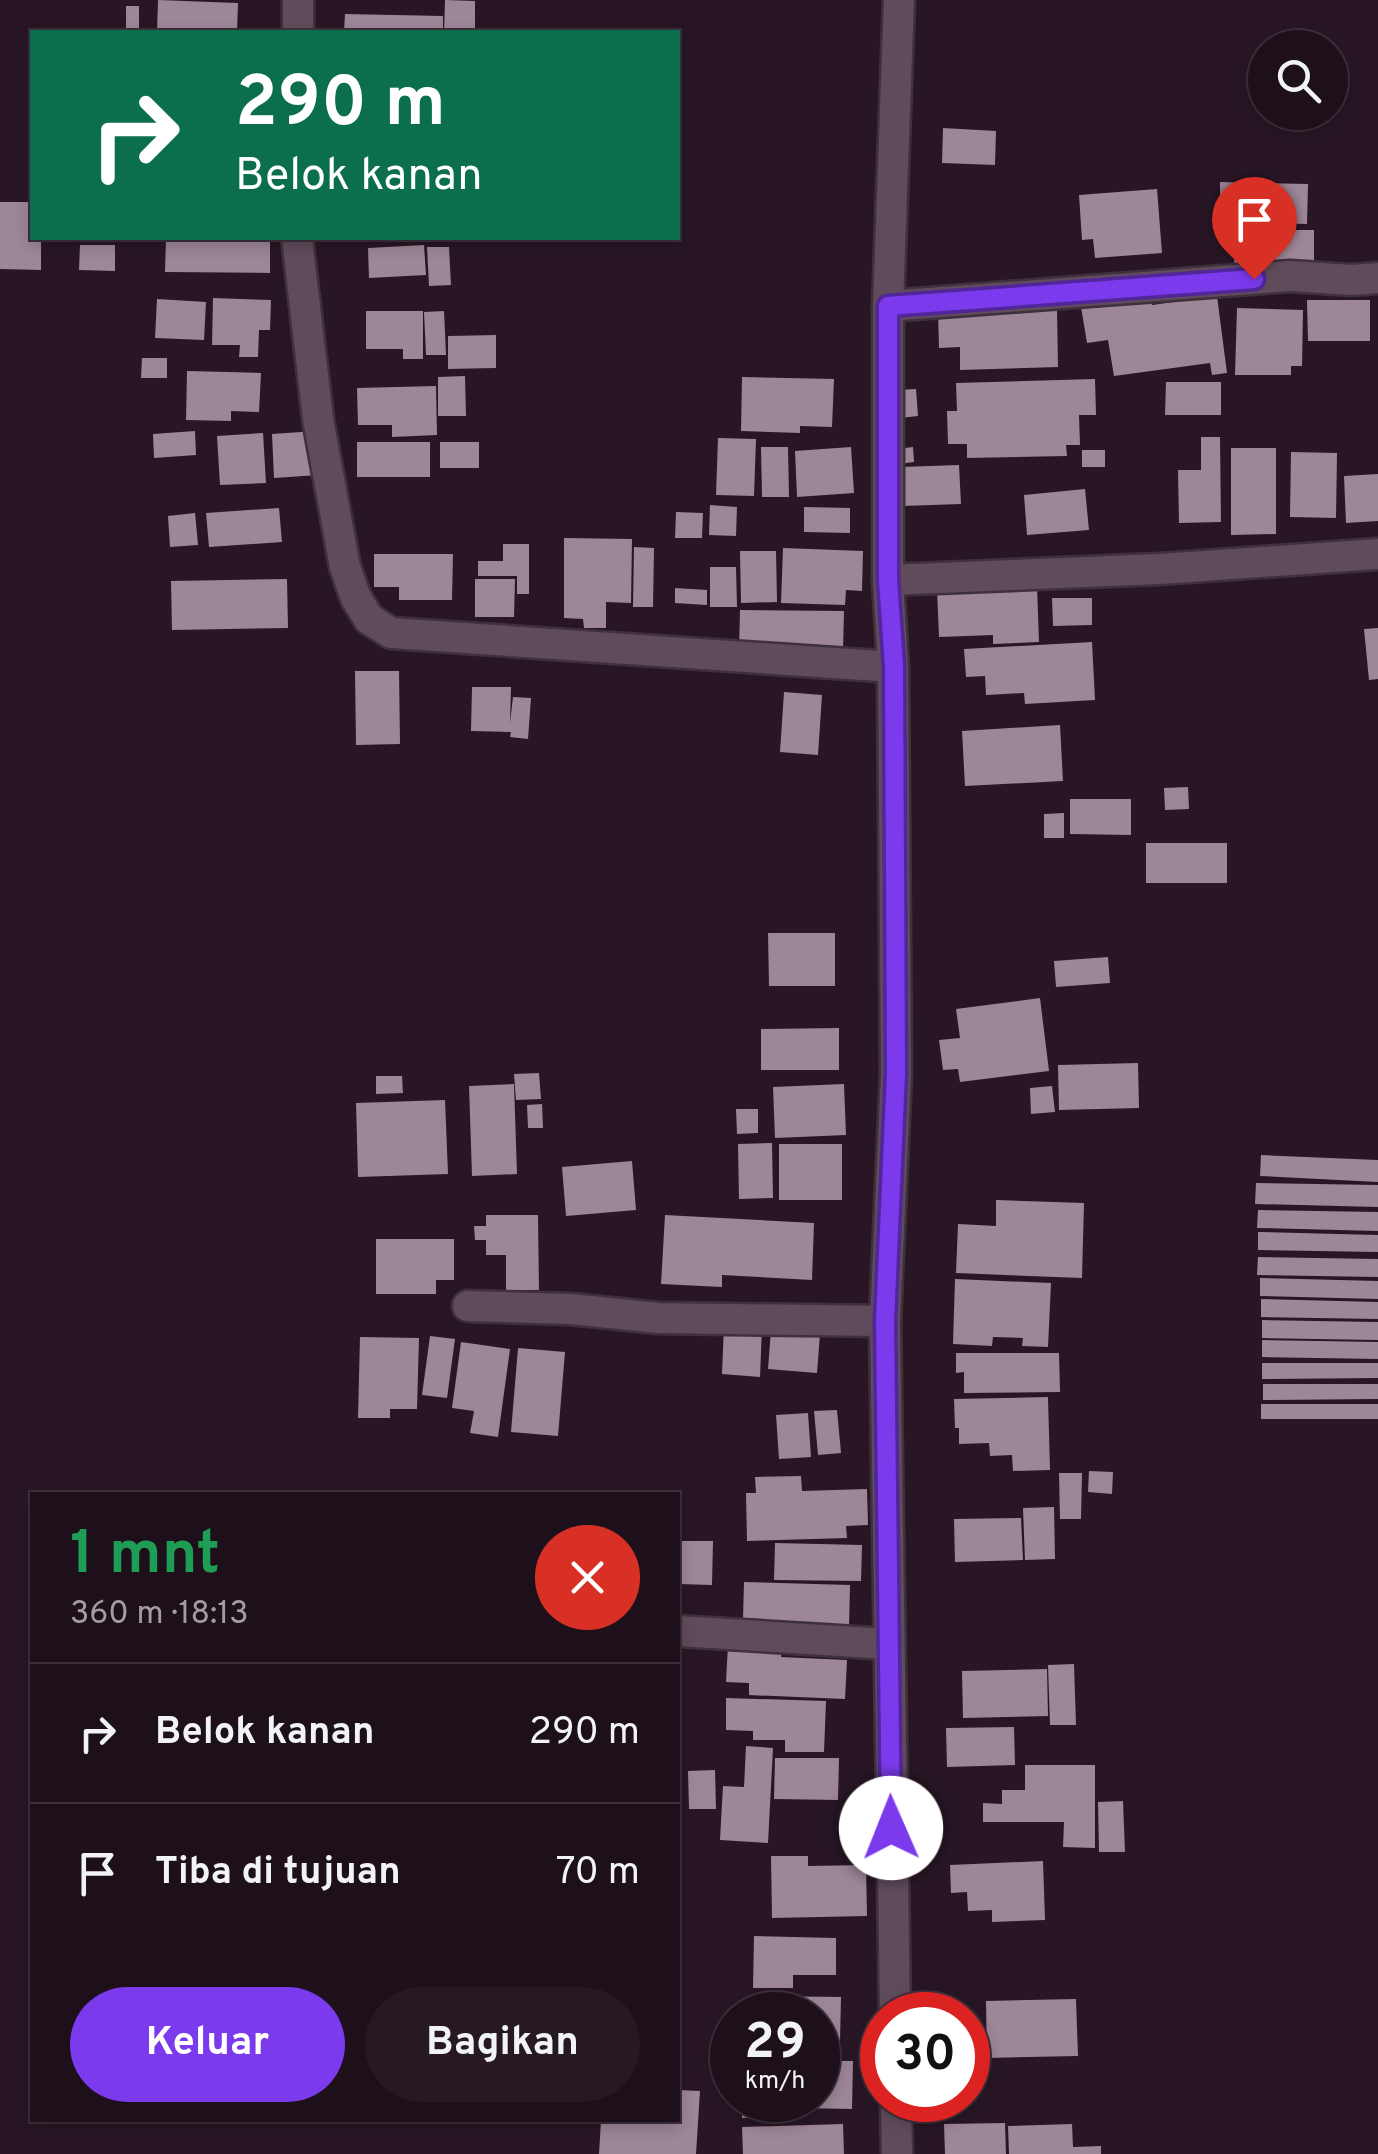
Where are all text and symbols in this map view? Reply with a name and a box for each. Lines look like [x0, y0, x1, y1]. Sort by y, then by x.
map controls [1248, 30, 1348, 130]
button: search [1248, 30, 1348, 130]
text: 290 m [235, 62, 446, 151]
icon: right [70, 70, 200, 200]
text: Belok kanan [235, 149, 483, 206]
pin [1212, 177, 1297, 280]
icon: arrive [1227, 192, 1282, 247]
text: 1 mnt [70, 1519, 220, 1595]
button: close [535, 1525, 640, 1630]
text: 360 m · 18:13 [70, 1595, 248, 1635]
icon: right [70, 1706, 125, 1761]
text: Belok kanan [155, 1709, 374, 1758]
text: 290 m [529, 1709, 640, 1758]
position arrow [839, 1776, 943, 1880]
icon: arrive [70, 1846, 125, 1901]
text: Tiba di tujuan [155, 1849, 401, 1898]
text: 70 m [556, 1849, 640, 1898]
button: Keluar [70, 1987, 345, 2102]
button: Bagikan [365, 1987, 640, 2102]
speed limit sign: 30 [860, 1992, 990, 2122]
text: 29 [744, 2013, 806, 2076]
text: km/h [745, 2066, 805, 2098]

